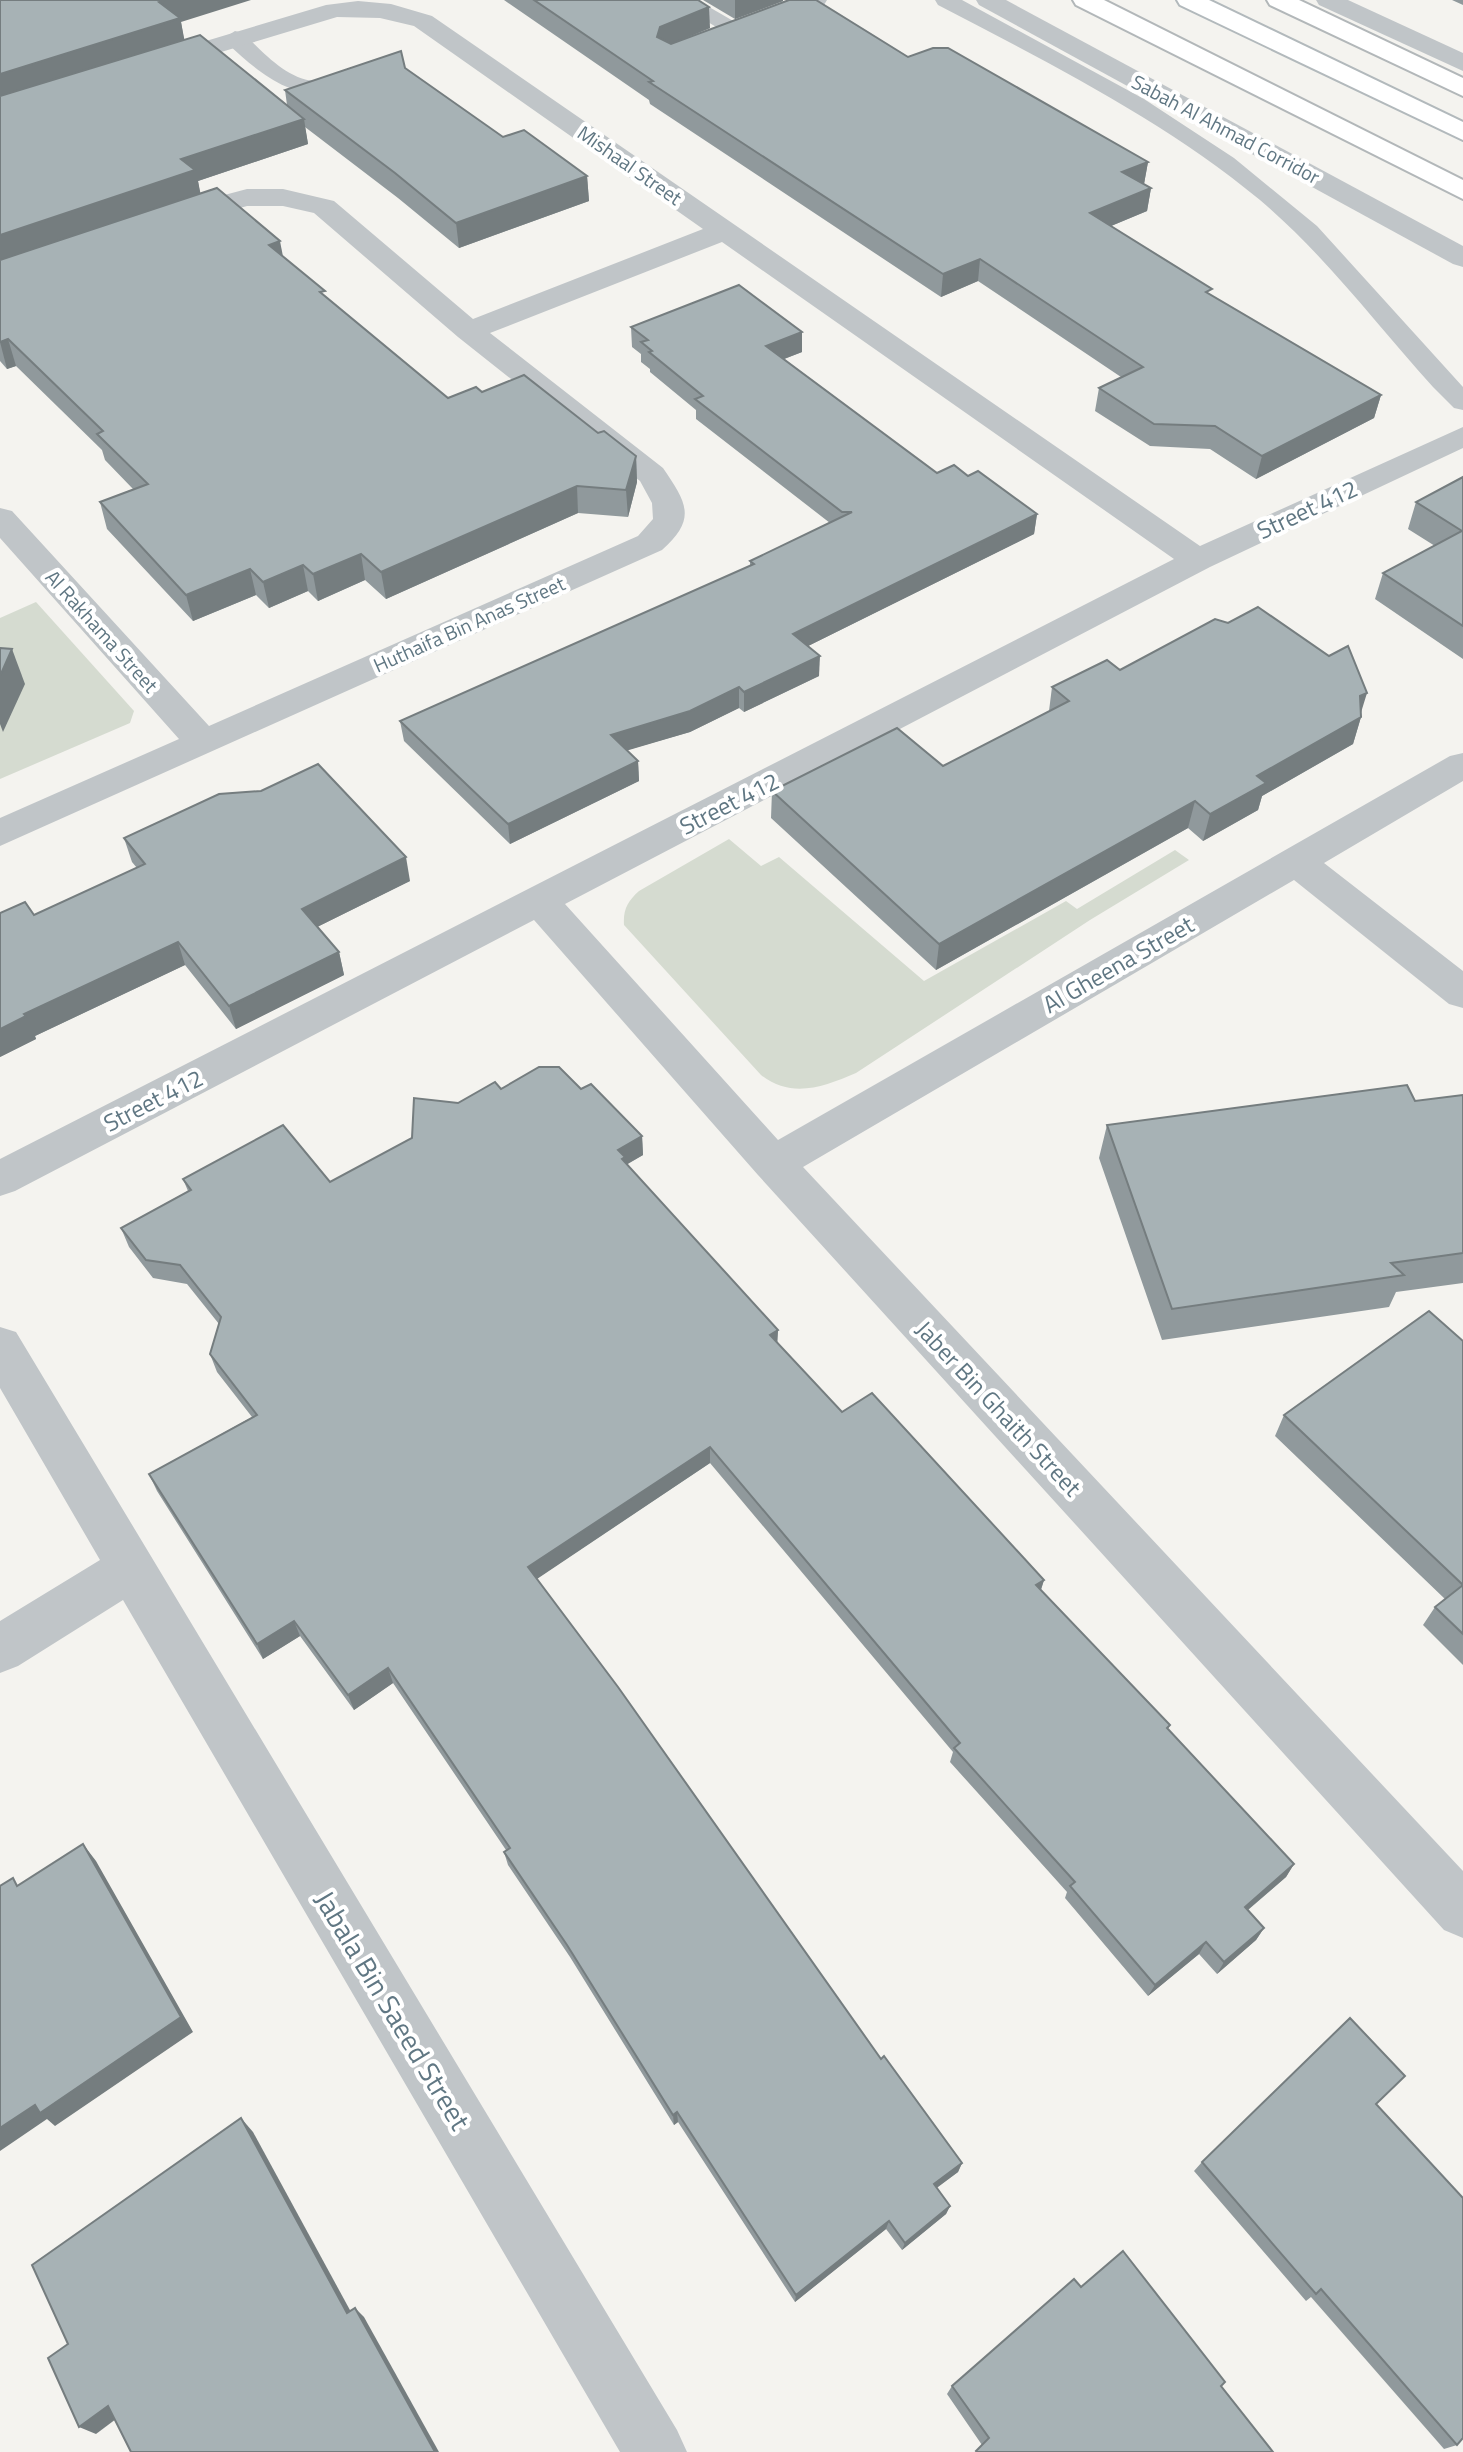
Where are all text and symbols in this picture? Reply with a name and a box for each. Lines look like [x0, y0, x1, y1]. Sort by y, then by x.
street label: Sabah Al Ahmad Corridor [1126, 66, 1326, 192]
street label: Mishaal Street [571, 117, 689, 213]
street label: Street 412 [1251, 470, 1363, 548]
street label: Al Rakhama Street [38, 563, 166, 699]
street label: Huthaifa Bin Anas Street [368, 568, 570, 680]
street label: Street 412 [673, 763, 785, 843]
street label: Al Gheena Street [1036, 906, 1201, 1022]
street label: Street 412 [97, 1060, 209, 1140]
street label: Jaber Bin Ghaith Street [908, 1312, 1091, 1504]
street label: Jabala Bin Saeed Street [304, 1882, 482, 2138]

